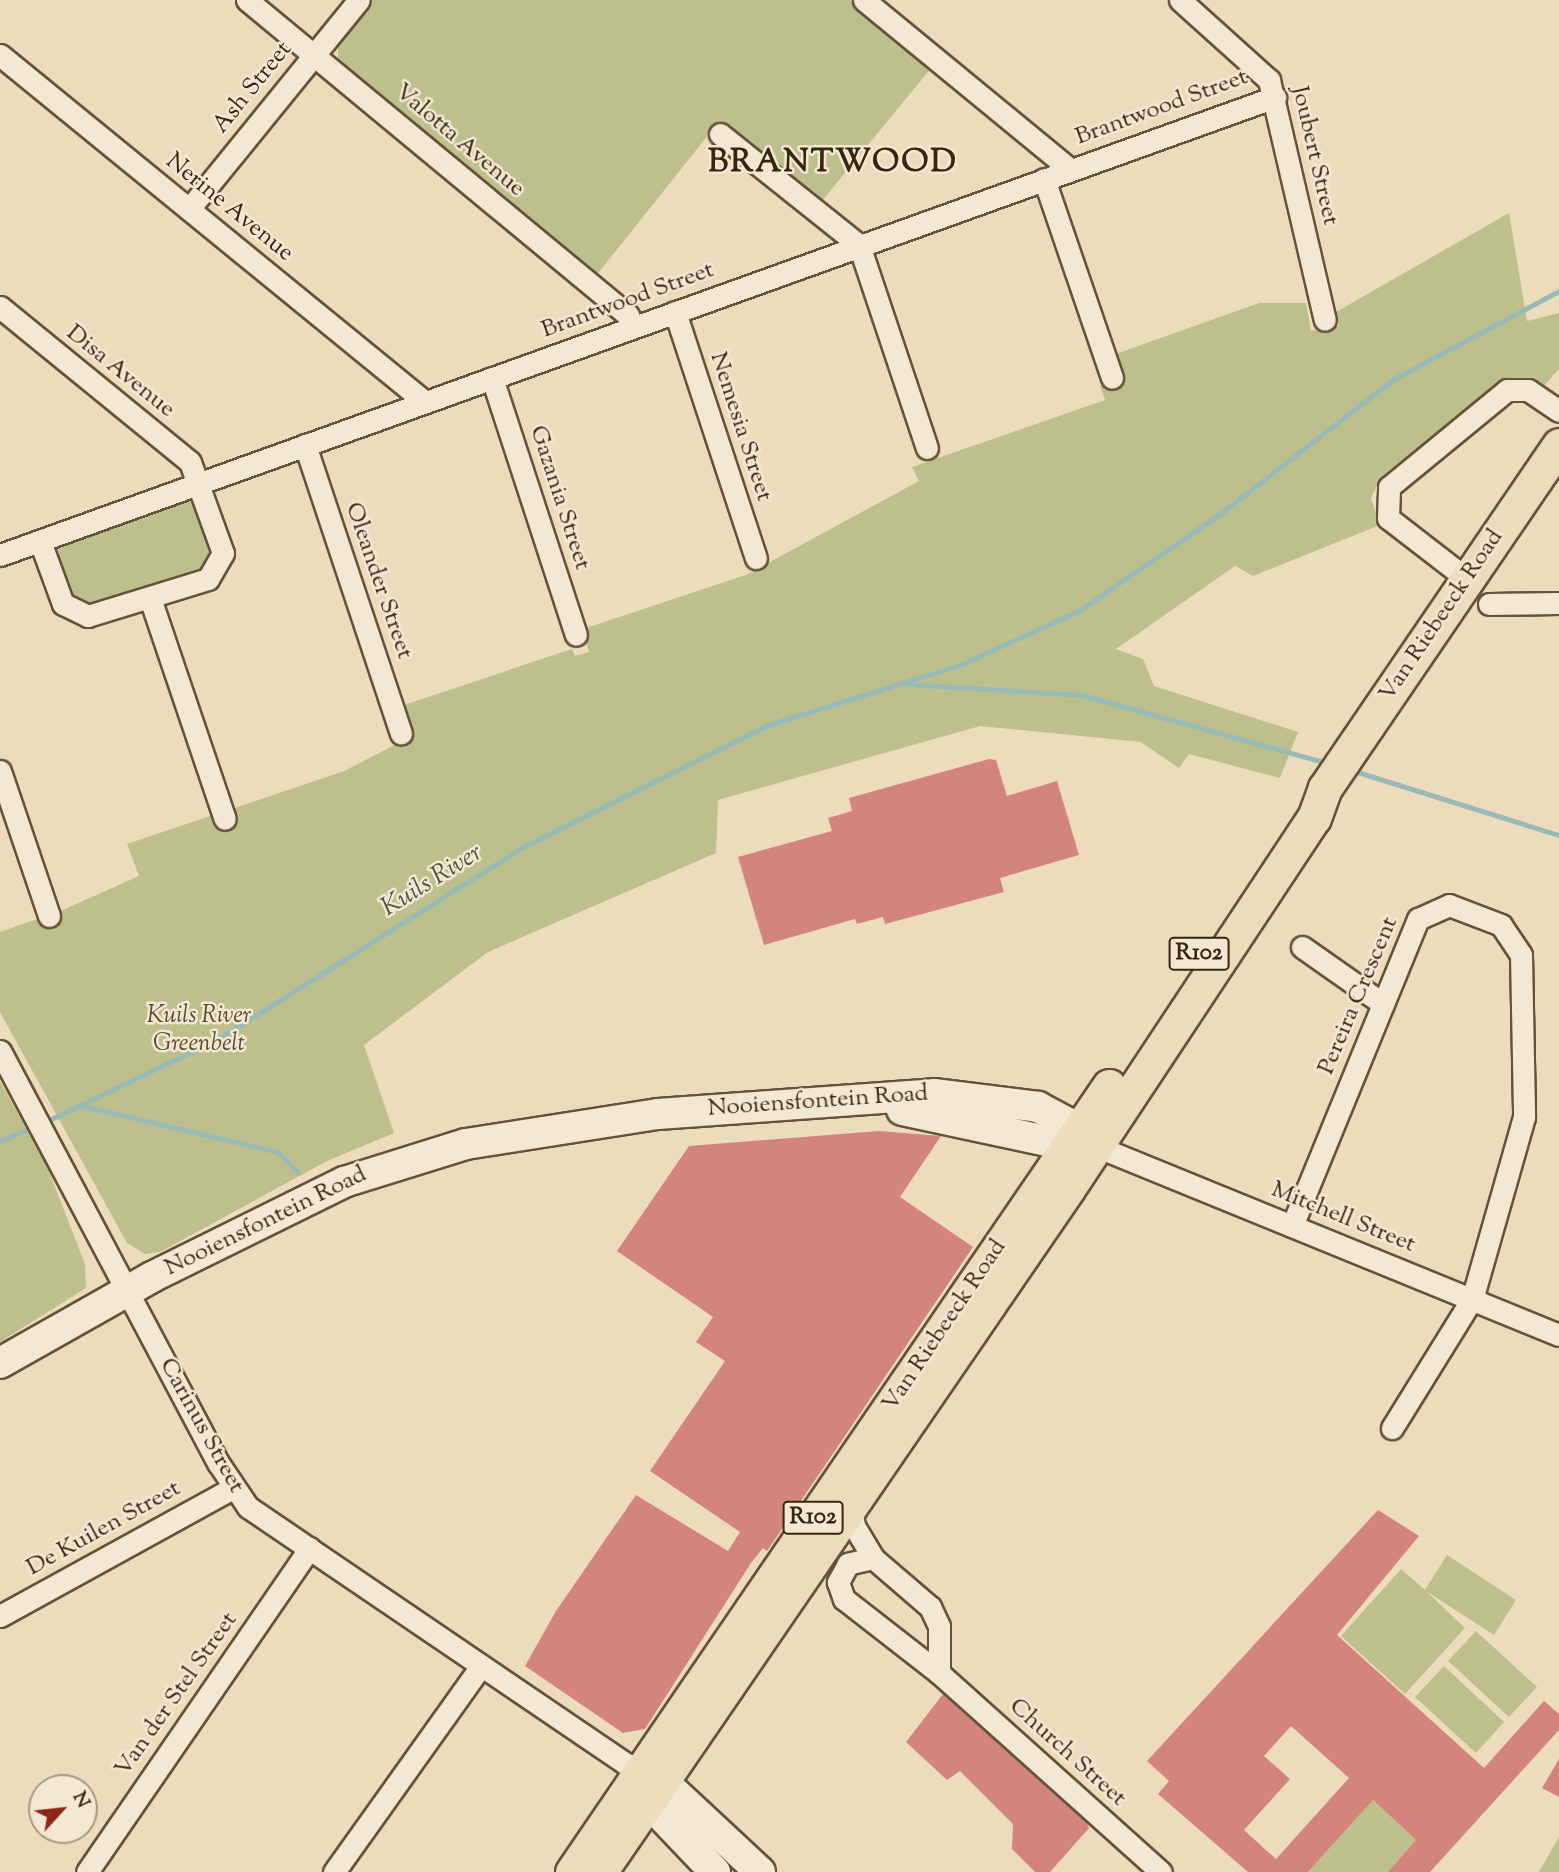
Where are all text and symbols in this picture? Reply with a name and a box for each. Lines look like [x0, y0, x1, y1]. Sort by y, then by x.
street label: Ash Street [207, 36, 299, 140]
street label: Brantwood Street [1072, 63, 1252, 153]
street label: Valotta Avenue [388, 78, 530, 204]
street label: Joubert Street [1284, 83, 1344, 229]
district label: BRANTWOOD [709, 144, 957, 182]
street label: Nerine Avenue [159, 148, 299, 268]
street label: Brantwood Street [538, 256, 718, 346]
street label: Disa Avenue [60, 319, 180, 425]
street label: Nemesia Street [702, 349, 778, 505]
street label: Gazania Street [522, 422, 596, 574]
street label: Oleander Street [338, 499, 418, 663]
street label: Van Riebeeck Road [1374, 524, 1510, 708]
water label: Kuils River [376, 838, 488, 924]
street label: Pereira Crescent [1313, 913, 1405, 1079]
road number: R102 [1168, 934, 1230, 973]
park label: Kuils River Greenbelt [147, 1003, 251, 1059]
street label: Nooiensfontein Road [707, 1080, 929, 1124]
street label: Nooiensfontein Road [160, 1161, 372, 1283]
street label: Mitchell Street [1267, 1176, 1419, 1260]
street label: Van Riebeeck Road [877, 1234, 1013, 1418]
street label: Carinus Street [152, 1353, 250, 1499]
street label: De Kuilen Street [22, 1475, 186, 1583]
road number: R102 [782, 1498, 844, 1538]
street label: Van der Stel Street [109, 1607, 245, 1783]
street label: Church Street [1002, 1693, 1132, 1813]
north arrow [28, 1774, 98, 1844]
text: N [65, 1787, 96, 1813]

